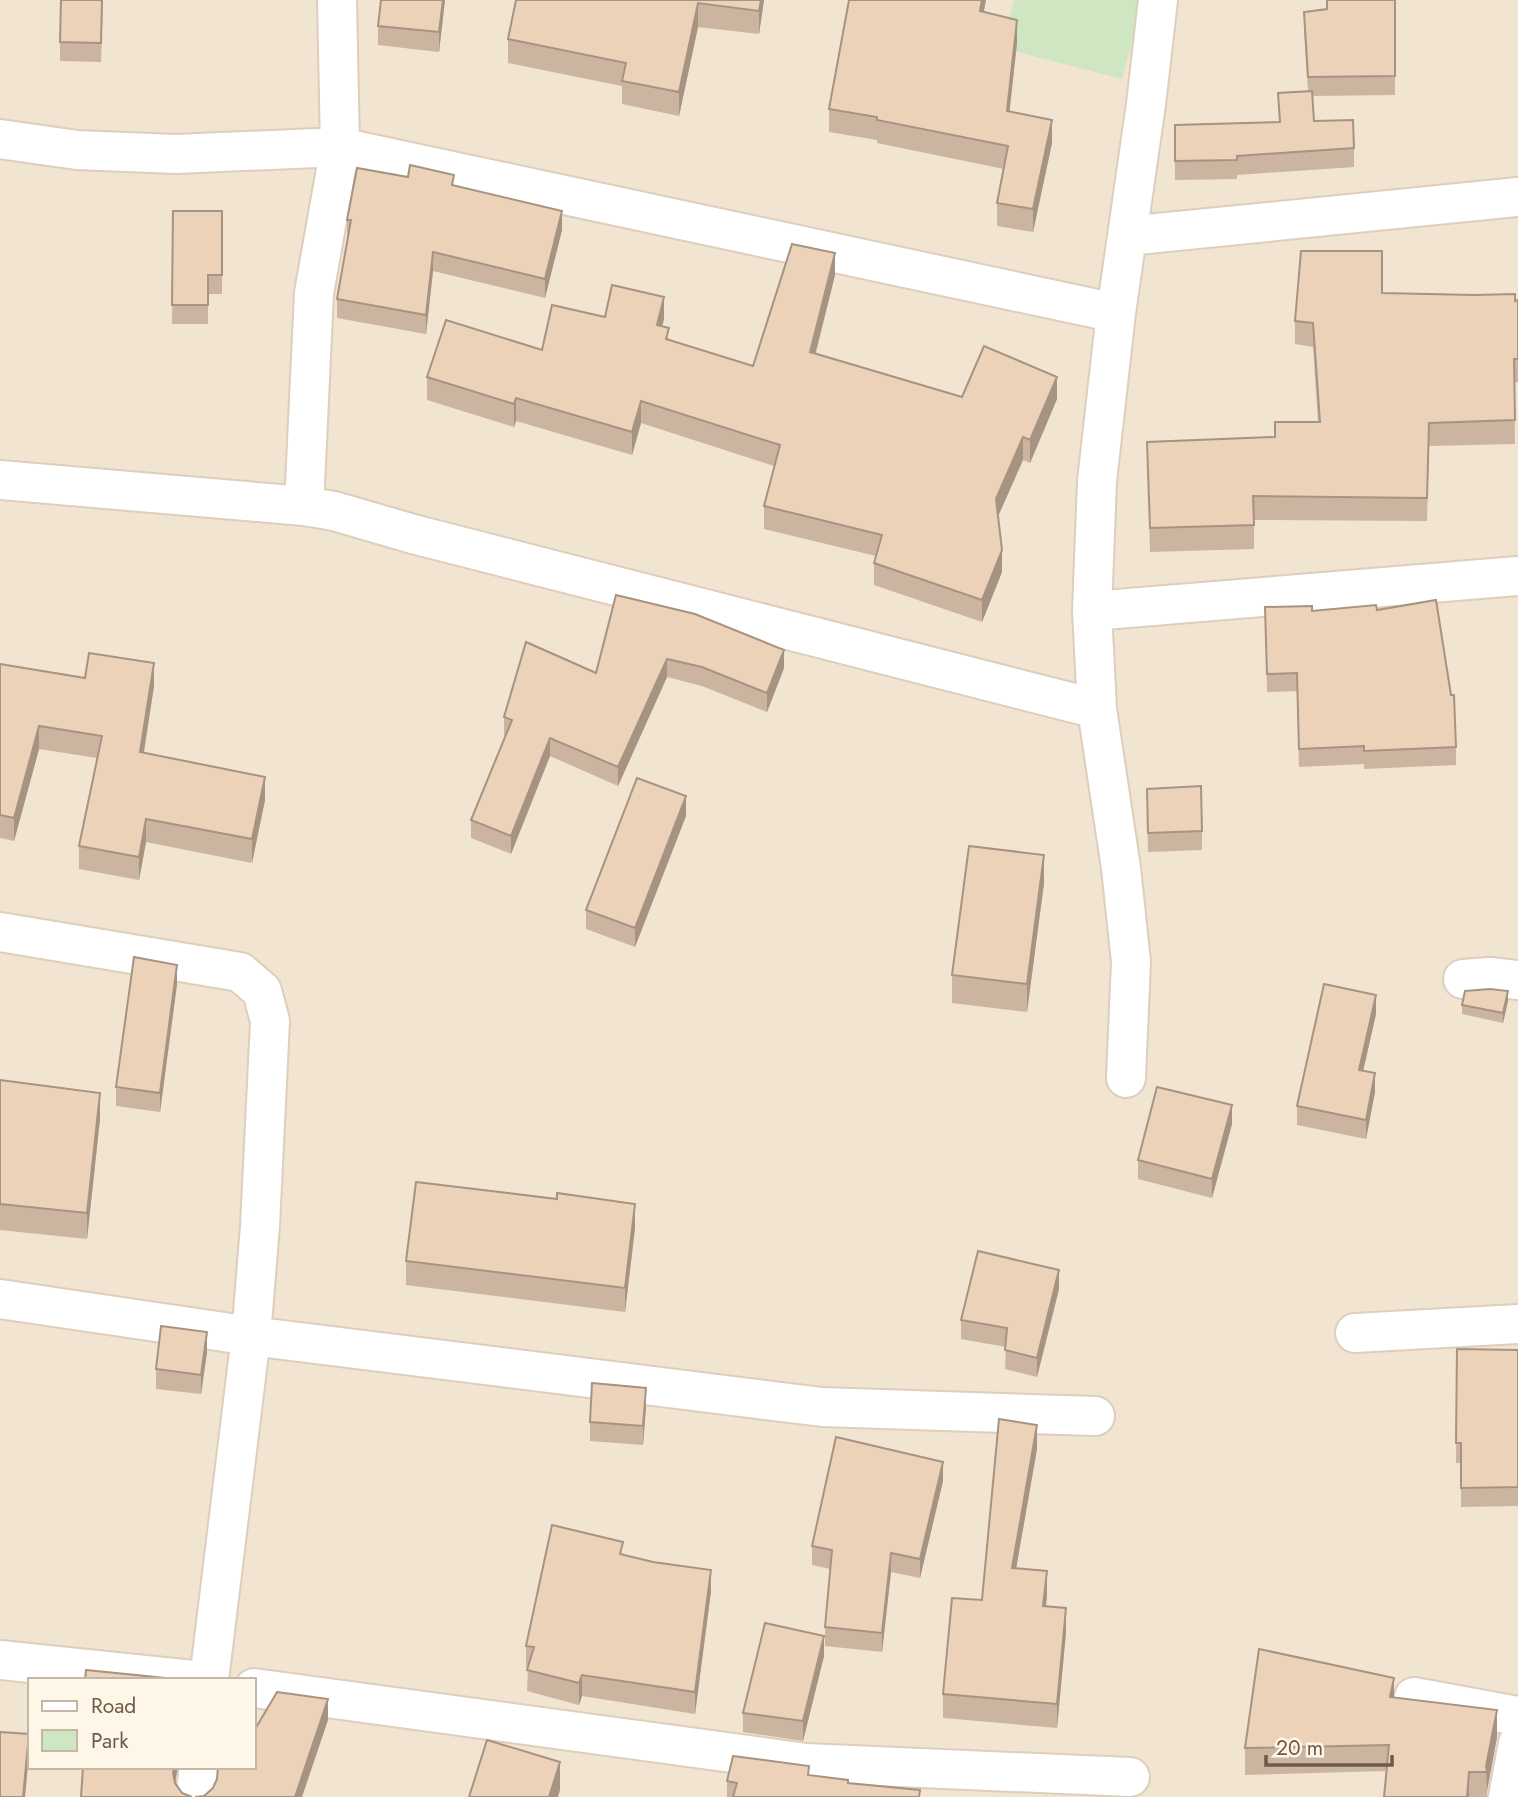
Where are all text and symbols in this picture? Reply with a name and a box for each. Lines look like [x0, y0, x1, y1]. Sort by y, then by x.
legend [28, 1678, 256, 1769]
text: Road [91, 1691, 136, 1721]
scale bar [1266, 1724, 1392, 1768]
text: Park [91, 1726, 129, 1756]
text: 20 m [1276, 1733, 1323, 1763]

